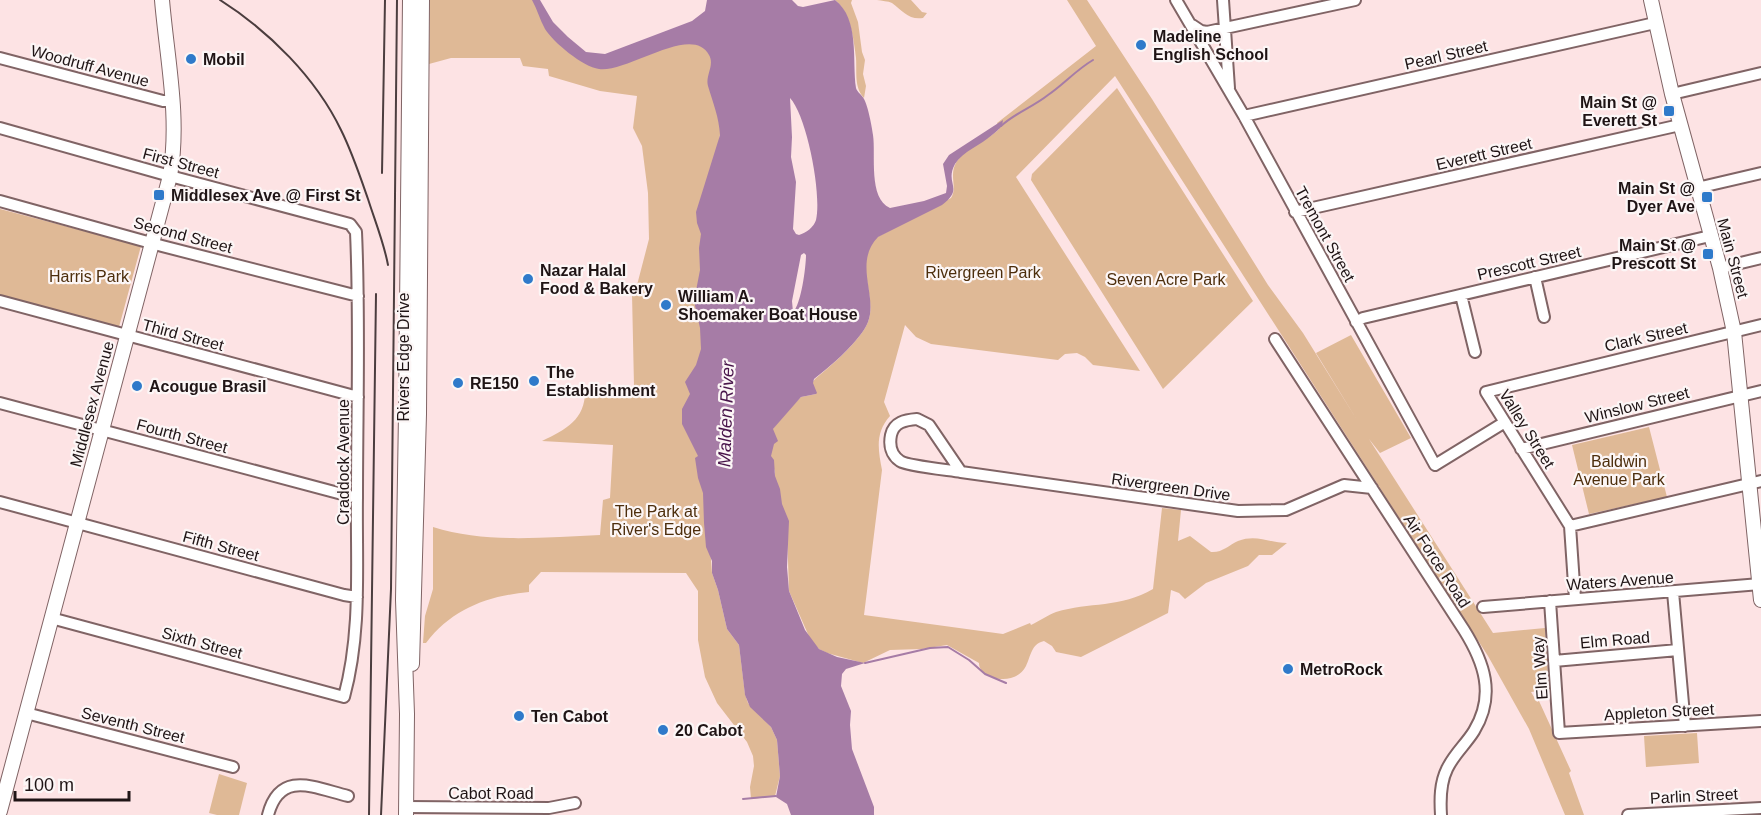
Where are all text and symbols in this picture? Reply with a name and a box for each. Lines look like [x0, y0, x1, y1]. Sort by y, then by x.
place label: Madeline English School [1153, 28, 1269, 63]
street label: Pearl Street [1403, 37, 1490, 73]
marker: Madeline English School [1134, 38, 1148, 52]
street label: Woodruff Avenue [29, 42, 151, 90]
place label: Mobil [203, 51, 245, 68]
marker: Mobil [184, 52, 198, 66]
place label: Main St @ Everett St [1580, 94, 1658, 129]
marker: Main St @ Everett St [1662, 104, 1676, 118]
street label: Everett Street [1434, 135, 1534, 173]
street label: First Street [141, 145, 222, 181]
place label: Main St @ Dyer Ave [1618, 180, 1695, 215]
street label: Tremont Street [1292, 183, 1358, 285]
place label: Middlesex Ave @ First St [171, 187, 361, 204]
marker: Middlesex Ave @ First St [152, 188, 166, 202]
marker: Main St @ Dyer Ave [1700, 190, 1714, 204]
street label: Second Street [132, 214, 235, 256]
street label: Main Street [1714, 216, 1752, 300]
place label: Main St @ Prescott St [1612, 237, 1697, 272]
street label: Prescott Street [1476, 243, 1583, 283]
marker: Main St @ Prescott St [1701, 247, 1715, 261]
place label: Nazar Halal Food & Bakery [540, 262, 653, 297]
park label: Rivergreen Park [925, 264, 1042, 281]
park label: Harris Park [49, 268, 130, 285]
park label: Seven Acre Park [1106, 271, 1227, 288]
marker: Nazar Halal Food & Bakery [521, 272, 535, 286]
place label: William A. Shoemaker Boat House [678, 288, 858, 323]
street label: Rivers Edge Drive [395, 292, 412, 421]
marker: William A. Shoemaker Boat House [659, 298, 673, 312]
street label: Third Street [140, 316, 226, 354]
street label: Clark Street [1603, 319, 1690, 355]
street label: Middlesex Avenue [67, 339, 117, 469]
water label: Malden River [714, 360, 738, 467]
place label: The Establishment [546, 364, 656, 399]
marker: The Establishment [527, 374, 541, 388]
place label: RE150 [470, 375, 519, 392]
marker: RE150 [451, 376, 465, 390]
place label: Acougue Brasil [149, 378, 266, 395]
marker: Acougue Brasil [130, 379, 144, 393]
street label: Winslow Street [1583, 384, 1691, 426]
street label: Valley Street [1496, 387, 1558, 472]
street label: Craddock Avenue [335, 399, 352, 525]
street label: Fourth Street [135, 416, 230, 456]
park label: Baldwin Avenue Park [1573, 453, 1666, 488]
street label: Rivergreen Drive [1110, 470, 1232, 504]
park label: The Park at River's Edge [611, 503, 701, 538]
street label: Air Force Road [1401, 511, 1473, 611]
street label: Fifth Street [181, 528, 262, 564]
street label: Waters Avenue [1566, 569, 1674, 593]
street label: Sixth Street [160, 624, 245, 662]
street label: Elm Road [1579, 628, 1651, 652]
street label: Elm Way [1529, 636, 1551, 700]
place label: MetroRock [1300, 661, 1383, 678]
marker: MetroRock [1281, 662, 1295, 676]
street label: Appleton Street [1603, 701, 1715, 723]
street label: Seventh Street [80, 704, 187, 746]
place label: Ten Cabot [531, 708, 609, 725]
marker: Ten Cabot [512, 709, 526, 723]
place label: 20 Cabot [675, 722, 743, 739]
marker: 20 Cabot [656, 723, 670, 737]
scale bar [15, 764, 129, 802]
text: 100 m [24, 775, 74, 795]
street label: Cabot Road [448, 785, 534, 802]
street label: Parlin Street [1650, 785, 1739, 807]

